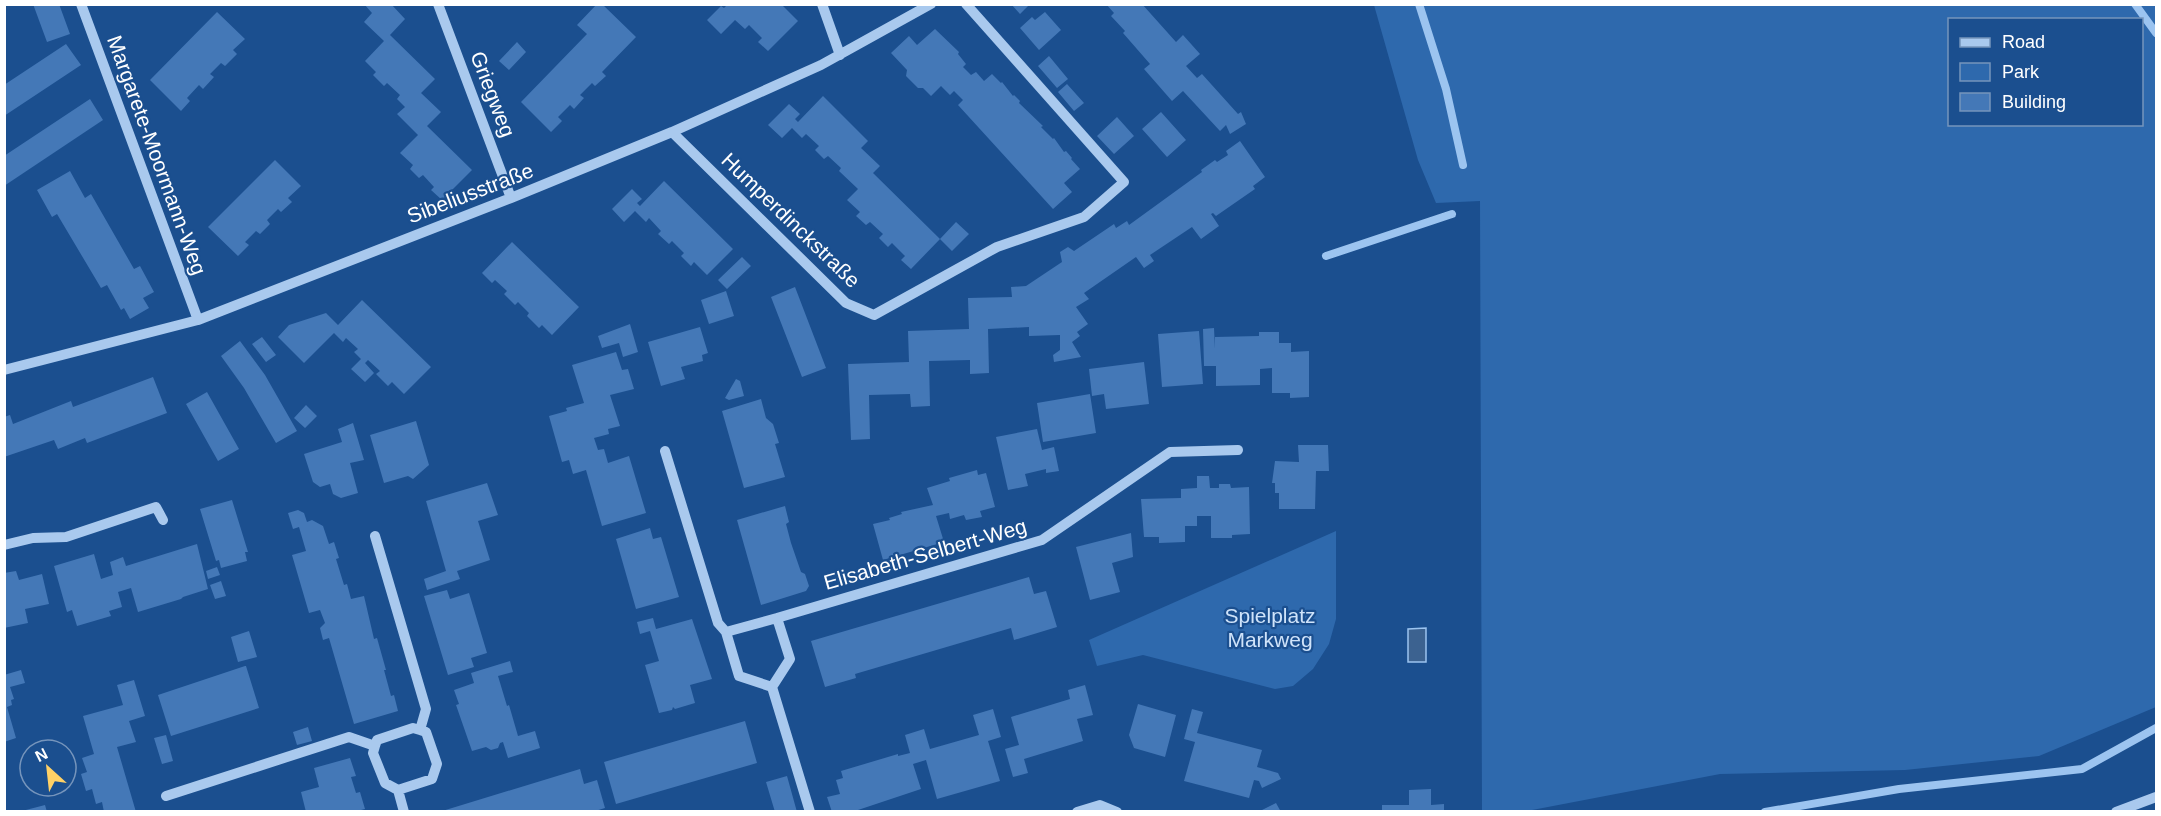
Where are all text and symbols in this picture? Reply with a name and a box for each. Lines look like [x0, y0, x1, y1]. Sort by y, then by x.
legend [1948, 18, 2143, 126]
street label: Margarete-Moormann-Weg [103, 32, 211, 278]
text: Road [2002, 32, 2045, 52]
street label: Griegweg [466, 48, 520, 140]
text: Park [2002, 62, 2040, 82]
text: Building [2002, 92, 2066, 112]
street label: Humperdinckstraße [717, 148, 865, 292]
street label: Sibeliusstraße [404, 158, 536, 228]
street label: Elisabeth-Selbert-Weg [821, 514, 1029, 594]
park label: Spielplatz Markweg [1224, 604, 1316, 651]
north arrow [18, 738, 78, 798]
text: N [32, 745, 50, 765]

